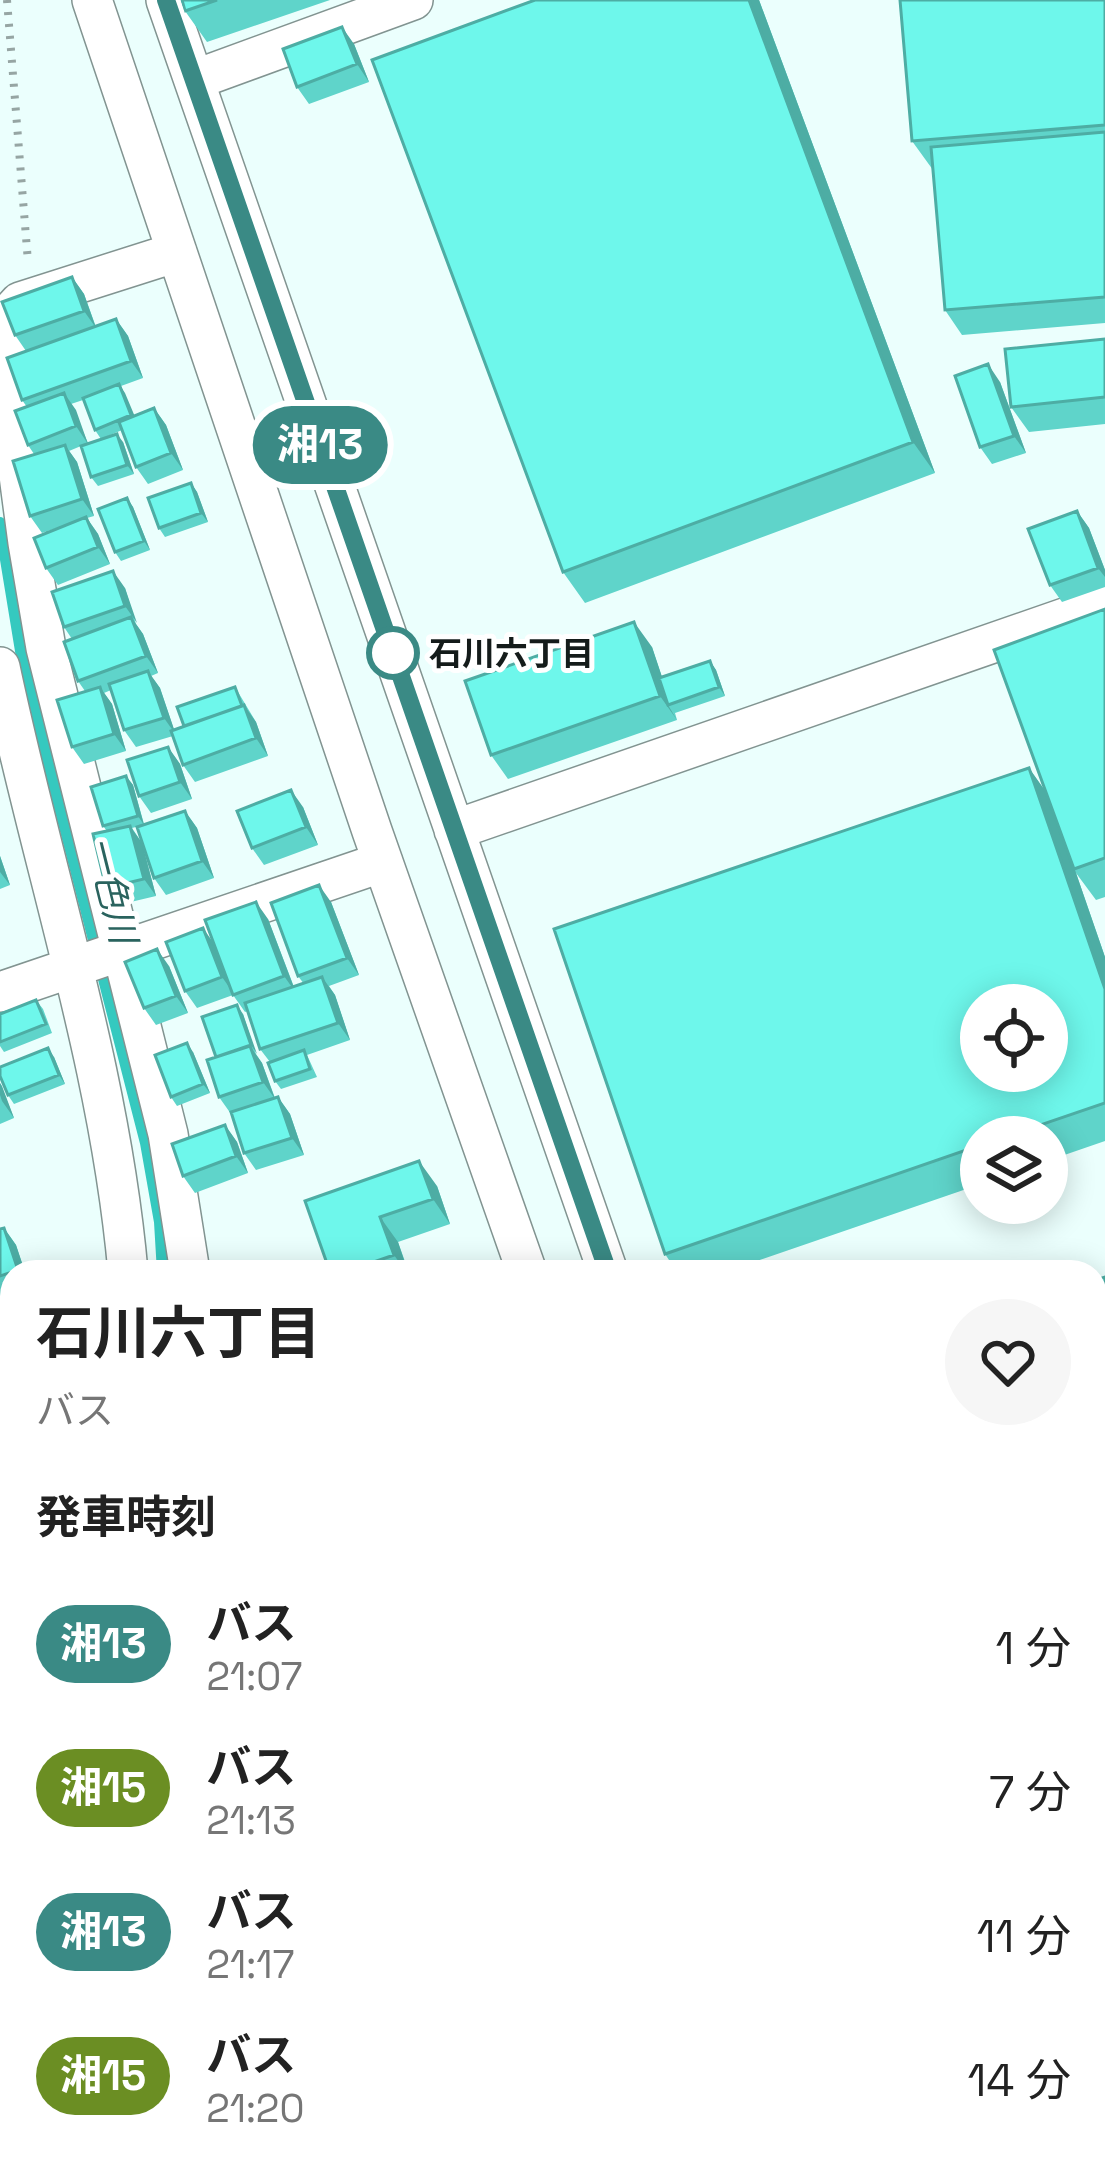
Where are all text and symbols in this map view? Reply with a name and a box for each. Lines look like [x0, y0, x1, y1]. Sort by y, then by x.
line badge: 湘13 [251, 406, 389, 484]
text: 湘13 [277, 418, 363, 471]
marker: 石川六丁目 [368, 628, 418, 678]
place label: 石川六丁目 [429, 633, 594, 675]
water label: 一色川 [76, 832, 147, 952]
map controls [960, 984, 1068, 1224]
button: locate [960, 984, 1068, 1092]
button: layers [960, 1116, 1068, 1224]
text: 石川六丁目 [36, 1297, 321, 1370]
button: heart [945, 1299, 1071, 1425]
text: バス [36, 1386, 114, 1435]
text: 発車時刻 [36, 1489, 216, 1546]
text: バス [207, 1595, 297, 1652]
text: 湘13 [60, 1617, 147, 1670]
text: 1 分 [996, 1620, 1071, 1677]
text: 21:07 [207, 1652, 303, 1701]
text: バス [206, 1739, 296, 1796]
text: 湘15 [60, 1761, 146, 1814]
text: 7 分 [989, 1764, 1071, 1821]
text: 21:13 [206, 1796, 296, 1845]
text: バス [207, 1883, 297, 1940]
text: 湘13 [60, 1905, 147, 1958]
text: 11 分 [977, 1908, 1071, 1965]
text: 21:17 [207, 1940, 295, 1989]
text: バス [206, 2027, 296, 2084]
text: 湘15 [60, 2049, 146, 2102]
text: 14 分 [967, 2052, 1071, 2109]
text: 21:20 [206, 2084, 304, 2133]

